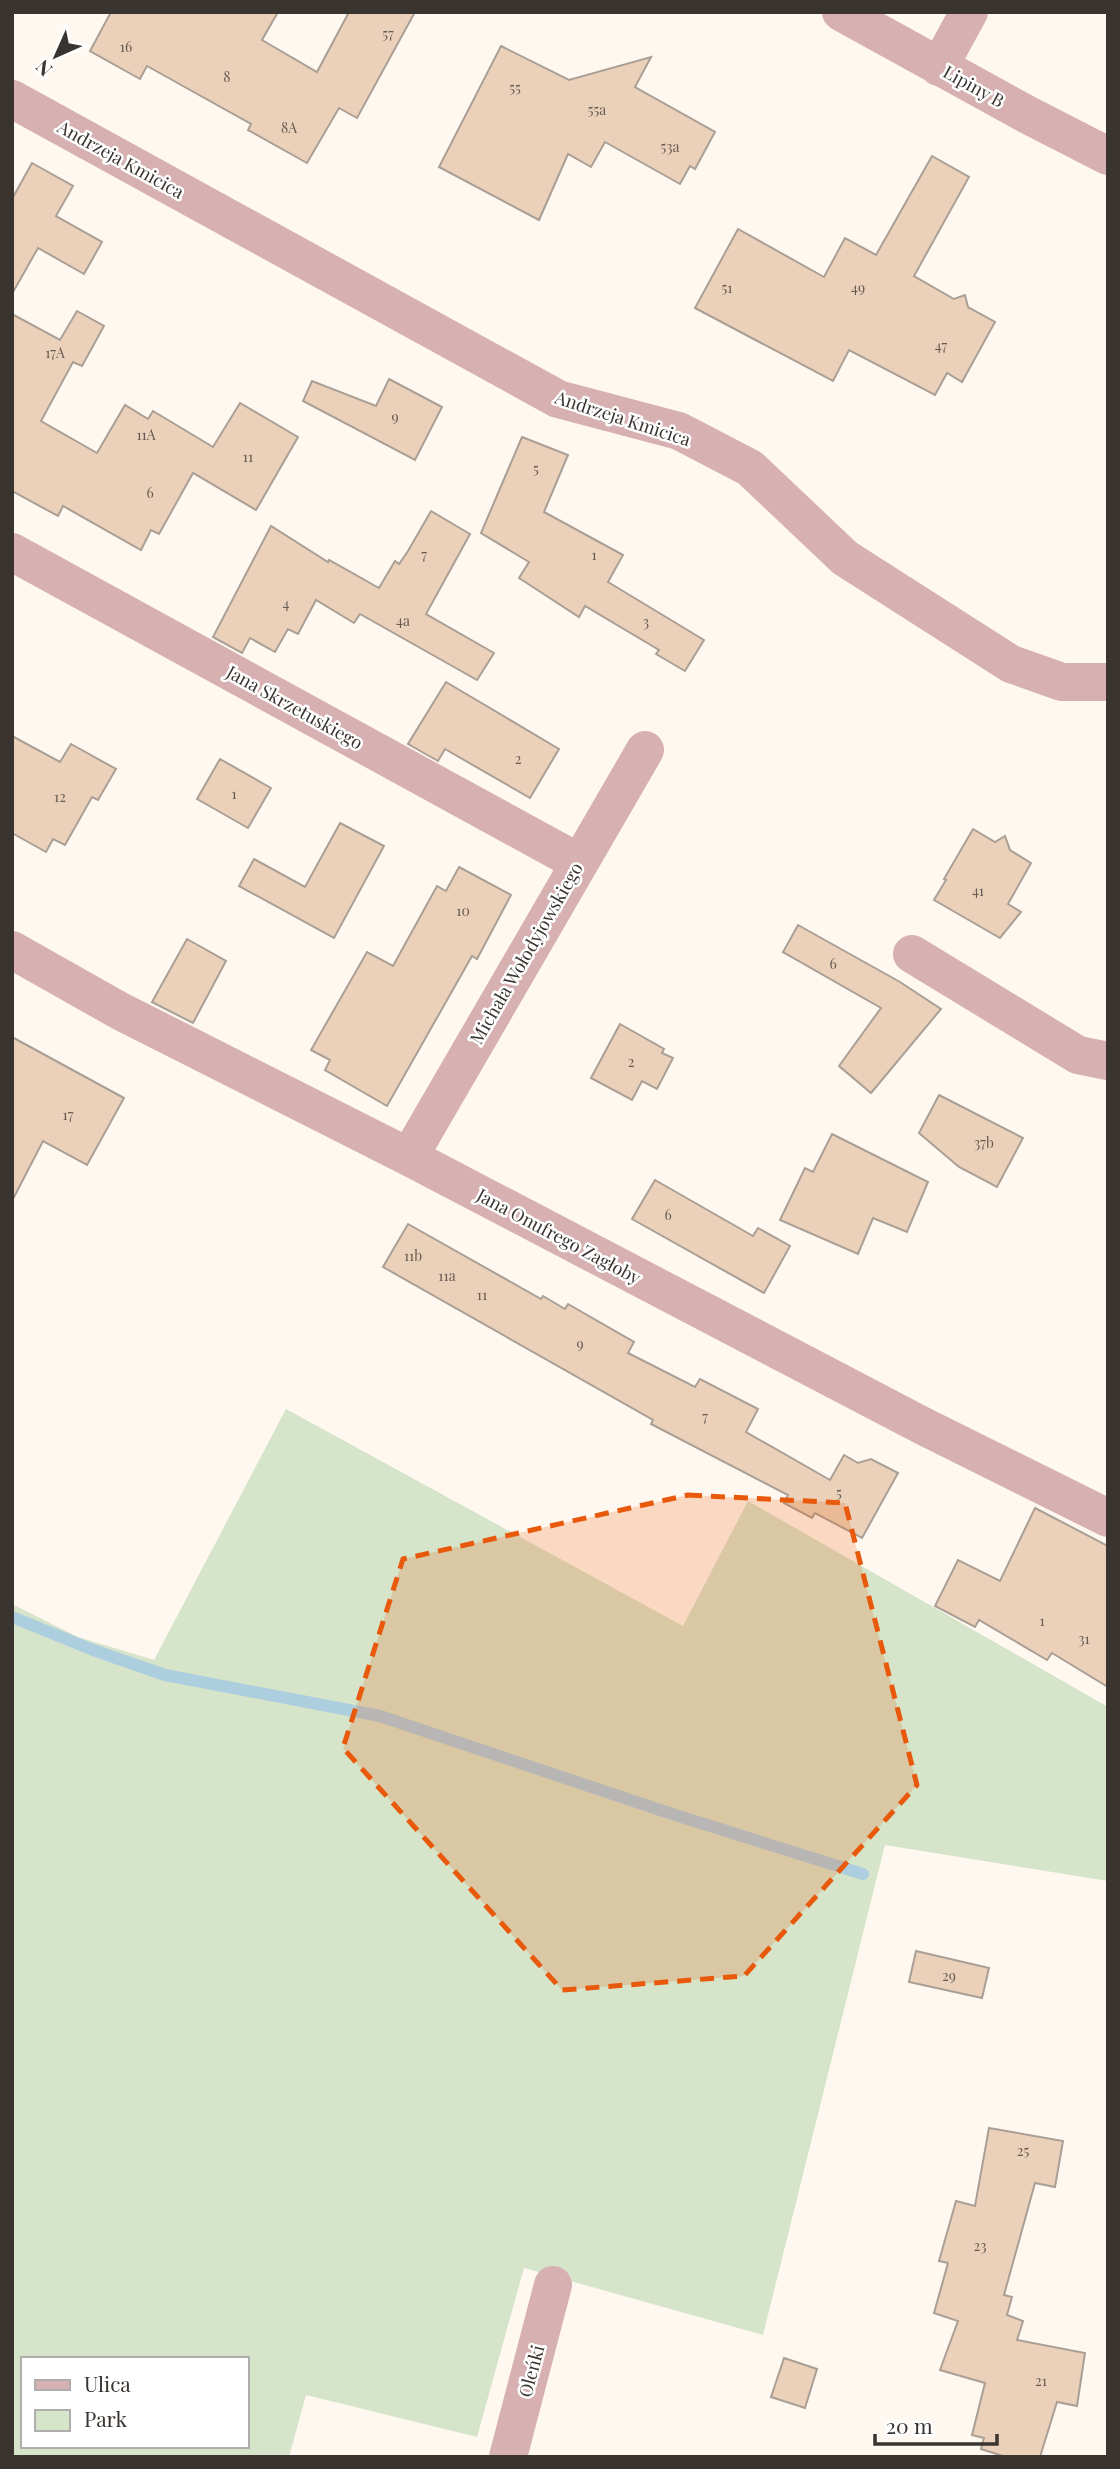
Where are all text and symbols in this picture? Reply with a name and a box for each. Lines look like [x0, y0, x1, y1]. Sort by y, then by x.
north arrow [21, 21, 91, 91]
house number: 57 [382, 24, 394, 43]
house number: 16 [120, 37, 132, 56]
text: N [29, 54, 57, 83]
street label: Lipiny B [939, 59, 1009, 113]
house number: 8 [223, 67, 231, 86]
house number: 55 [509, 78, 521, 97]
house number: 55a [588, 100, 606, 119]
street label: Andrzeja Kmicica [53, 114, 189, 204]
house number: 8A [281, 118, 297, 137]
house number: 53a [660, 137, 680, 156]
house number: 51 [722, 278, 733, 297]
house number: 49 [851, 278, 865, 297]
house number: 47 [935, 336, 948, 355]
house number: 17A [45, 343, 65, 362]
street label: Andrzeja Kmicica [551, 384, 694, 451]
house number: 9 [391, 407, 399, 426]
house number: 11A [136, 425, 156, 444]
house number: 11 [243, 447, 253, 466]
house number: 5 [533, 459, 539, 478]
house number: 6 [146, 483, 154, 502]
house number: 7 [421, 545, 427, 564]
house number: 1 [591, 545, 597, 564]
house number: 4 [283, 594, 290, 613]
house number: 4a [396, 611, 410, 630]
house number: 3 [643, 612, 649, 631]
street label: Jana Skrzetuskiego [222, 659, 367, 754]
house number: 2 [515, 749, 522, 768]
house number: 1 [231, 784, 237, 803]
house number: 12 [54, 787, 66, 806]
street label: Michała Wołodyjowskiego [464, 858, 588, 1048]
house number: 41 [972, 881, 984, 900]
house number: 10 [456, 901, 470, 920]
house number: 6 [829, 954, 837, 973]
house number: 2 [628, 1052, 635, 1071]
house number: 17 [63, 1105, 74, 1124]
house number: 37b [974, 1133, 994, 1152]
street label: Jana Onufrego Zagłoby [472, 1182, 645, 1289]
house number: 6 [664, 1205, 672, 1224]
house number: 11b [404, 1246, 422, 1265]
house number: 11a [438, 1266, 456, 1285]
house number: 11 [477, 1285, 487, 1304]
house number: 9 [576, 1334, 584, 1353]
house number: 7 [702, 1407, 708, 1426]
house number: 5 [836, 1483, 842, 1502]
house number: 1 [1039, 1611, 1045, 1630]
house number: 31 [1078, 1629, 1090, 1648]
house number: 29 [942, 1966, 956, 1985]
house number: 25 [1017, 2141, 1029, 2160]
house number: 23 [973, 2236, 987, 2255]
street label: Oleńki [513, 2342, 549, 2400]
legend [21, 2357, 248, 2448]
text: Ulica [84, 2369, 131, 2397]
house number: 21 [1035, 2371, 1047, 2390]
scale bar [875, 2402, 998, 2446]
text: Park [84, 2404, 128, 2432]
text: 20 m [886, 2411, 933, 2439]

